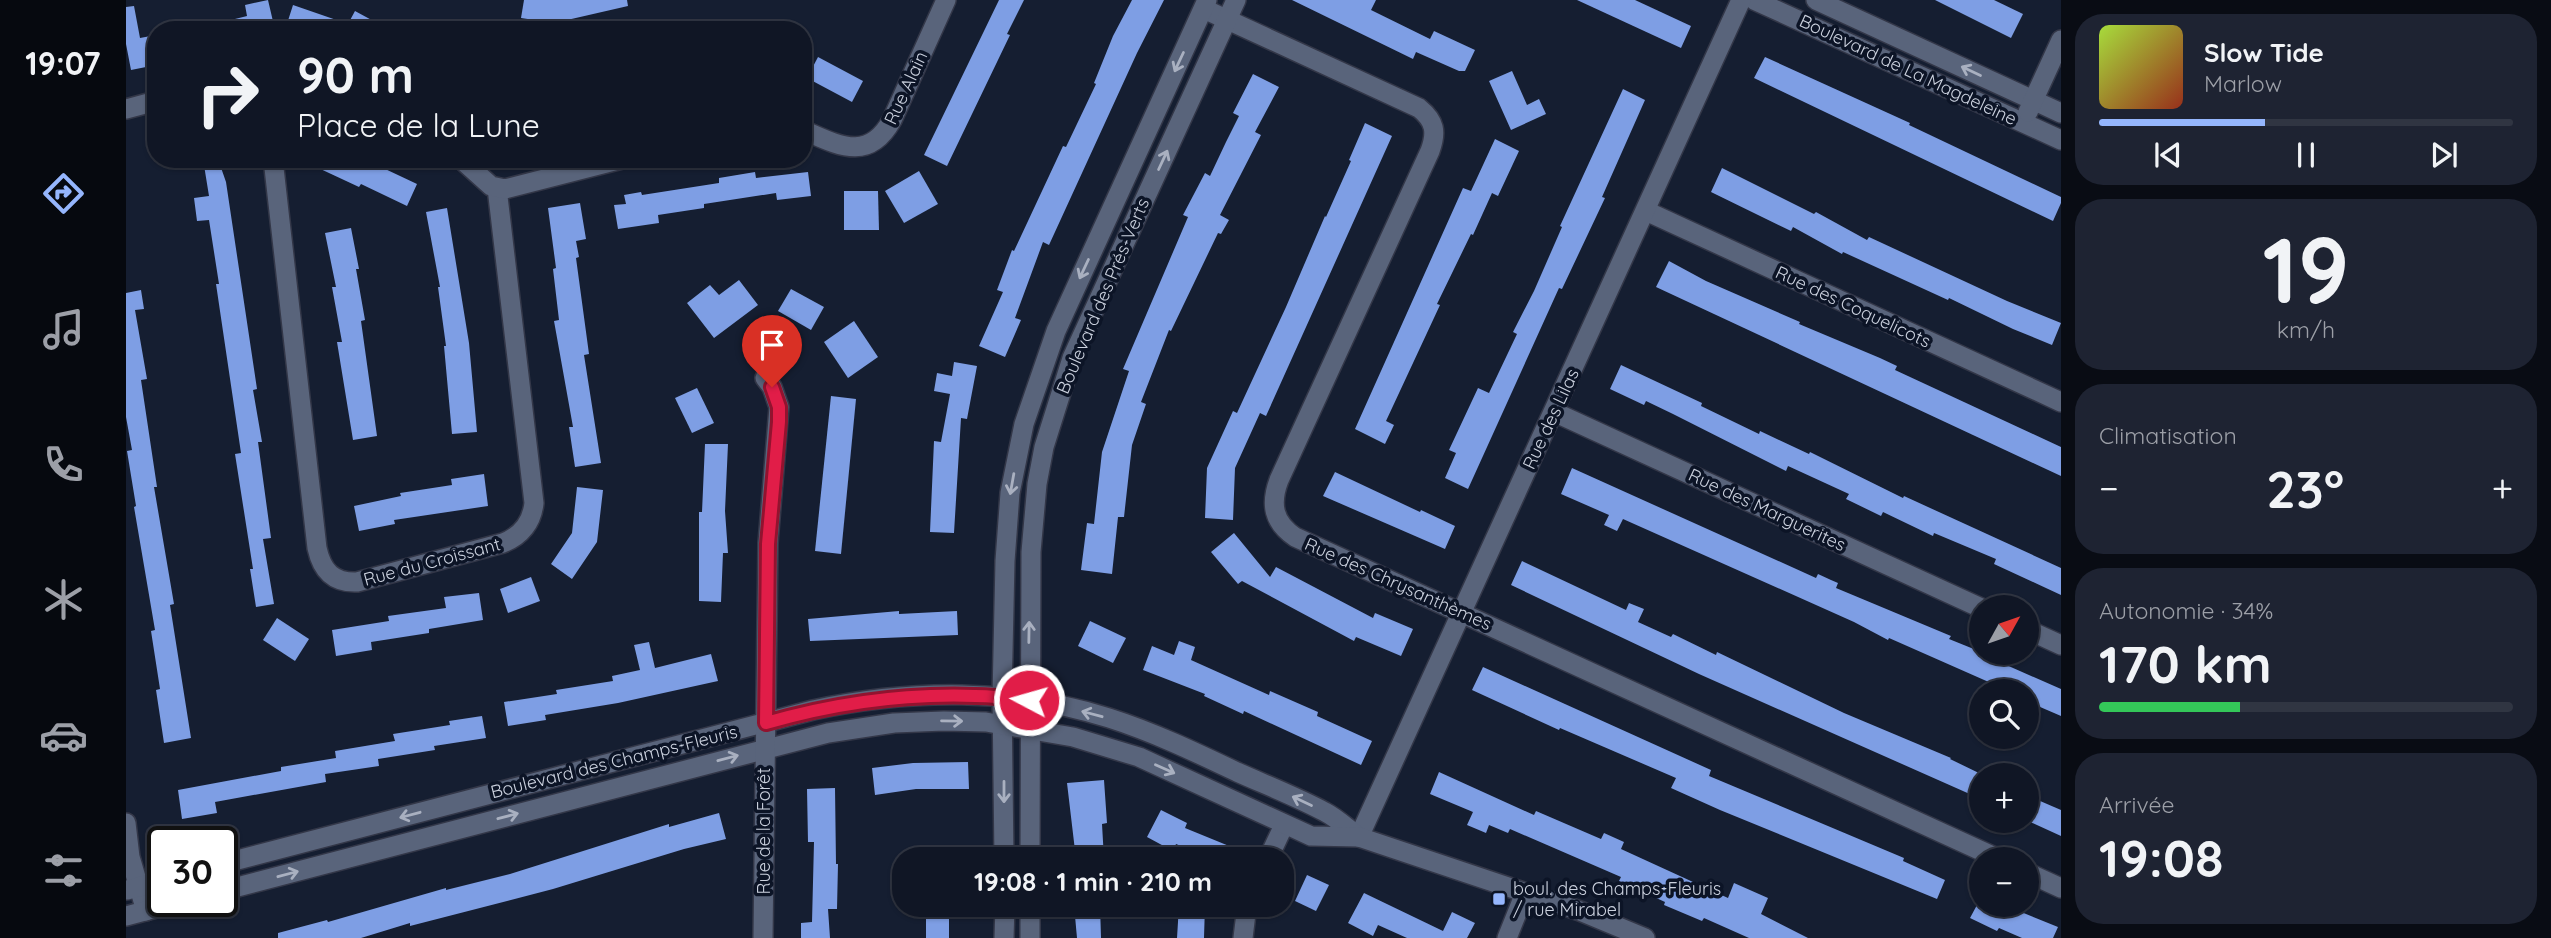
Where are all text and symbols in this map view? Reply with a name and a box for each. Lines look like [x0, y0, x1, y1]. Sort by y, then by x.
street label: Boulevard de La Magdeleine [1796, 9, 2021, 130]
text: Slow Tide [2204, 36, 2324, 69]
text: 19:07 [25, 43, 101, 83]
text: 90 m [297, 44, 414, 105]
street label: Rue Alain [879, 48, 932, 128]
icon: right [182, 49, 273, 140]
one-way arrow [1172, 51, 1185, 72]
one-way arrow [1961, 64, 1982, 77]
text: Marlow [2204, 69, 2282, 98]
text: Place de la Lune [297, 105, 540, 145]
icon: previous [2149, 136, 2187, 174]
icon: pause [2287, 136, 2325, 174]
icon: next [2425, 136, 2463, 174]
one-way arrow [1157, 150, 1170, 171]
icon: directions [39, 169, 88, 218]
street label: Boulevard des Prés-Verts [1051, 194, 1154, 397]
text: 19 [2262, 212, 2350, 326]
one-way arrow [1077, 258, 1090, 279]
street label: Rue des Coquelicots [1772, 260, 1935, 353]
icon: music [39, 305, 88, 354]
pin [742, 315, 802, 387]
text: km/h [2277, 315, 2335, 344]
icon: arrive [753, 326, 791, 364]
street label: Rue des Lilas [1517, 365, 1584, 473]
text: Climatisation [2099, 421, 2237, 450]
icon: phone [39, 440, 88, 489]
text: 23° [2266, 456, 2344, 521]
street label: Rue des Marguerites [1685, 463, 1850, 556]
text: − [2099, 464, 2119, 512]
text: + [2492, 464, 2513, 512]
one-way arrow [1005, 472, 1018, 494]
street label: Rue du Croissant [361, 532, 503, 591]
street label: Rue des Chrysanthèmes [1301, 532, 1495, 635]
icon: climate [39, 575, 88, 624]
north arrow [1969, 595, 2039, 665]
map controls [1969, 595, 2039, 917]
text: Autonomie · 34% [2099, 596, 2273, 625]
one-way arrow [1023, 620, 1036, 643]
text: 170 km [2099, 631, 2272, 696]
position arrow [992, 663, 1066, 737]
button: search [1969, 679, 2039, 749]
one-way arrow [1081, 707, 1104, 720]
icon: car [39, 711, 88, 760]
one-way arrow [940, 714, 963, 728]
street label: Boulevard des Champs-Fleuris [488, 720, 740, 803]
one-way arrow [717, 751, 739, 764]
one-way arrow [1153, 763, 1175, 776]
button: + [1969, 763, 2039, 833]
street label: Rue de la Forêt [752, 768, 775, 894]
one-way arrow [997, 780, 1011, 803]
text: Arrivée [2099, 790, 2175, 819]
one-way arrow [1291, 794, 1313, 807]
one-way arrow [399, 809, 422, 822]
one-way arrow [497, 809, 519, 822]
text: 19:08 [2099, 825, 2223, 890]
speed limit sign: 30 [147, 826, 238, 917]
icon: filters [39, 846, 88, 895]
button: − [1969, 847, 2039, 917]
text: 19:08 · 1 min · 210 m [974, 865, 1212, 898]
one-way arrow [277, 866, 299, 879]
place label: boul. des Champs-Fleuris / rue Mirabel [1513, 877, 1721, 921]
marker: boul. des Champs-Fleuris / rue Mirabel [1491, 891, 1507, 907]

